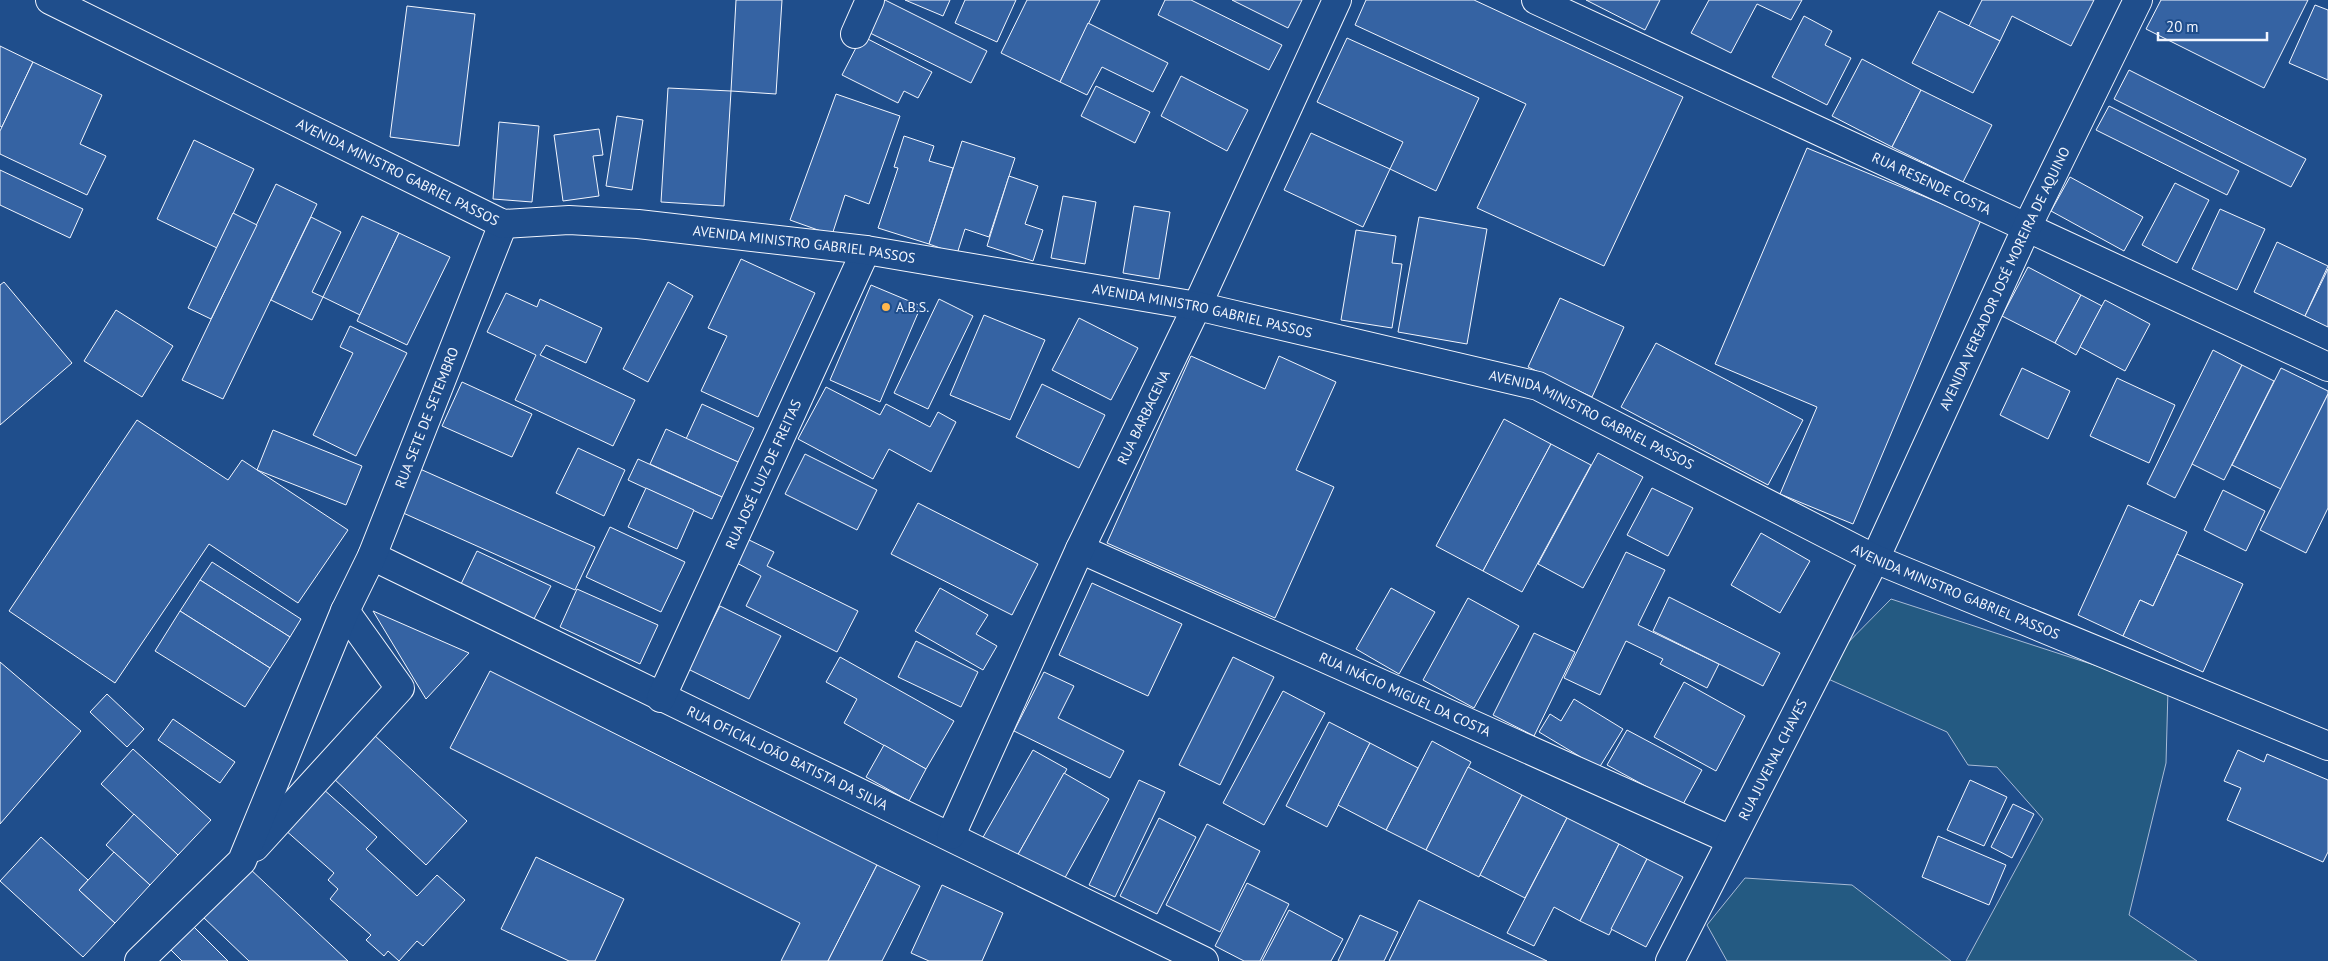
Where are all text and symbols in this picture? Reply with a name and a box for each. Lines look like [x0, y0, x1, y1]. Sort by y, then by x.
scale bar [2158, 10, 2267, 42]
text: 20 m [2166, 17, 2199, 36]
street label: AVENIDA MINISTRO GABRIEL PASSOS [293, 114, 502, 230]
street label: AVENIDA VEREADOR JOSÉ MOREIRA DE AQUINO [1935, 144, 2074, 413]
street label: RUA RESENDE COSTA [1869, 148, 1995, 219]
street label: AVENIDA MINISTRO GABRIEL PASSOS [692, 221, 917, 267]
street label: AVENIDA MINISTRO GABRIEL PASSOS [1091, 279, 1314, 342]
place label: A.B.S. [896, 298, 929, 316]
marker: A.B.S. [880, 301, 892, 313]
street label: RUA SETE DE SETEMBRO [391, 344, 463, 491]
street label: RUA BARBACENA [1113, 366, 1174, 467]
street label: AVENIDA MINISTRO GABRIEL PASSOS [1487, 366, 1697, 473]
street label: RUA JOSÉ LUIZ DE FREITAS [721, 397, 805, 552]
street label: AVENIDA MINISTRO GABRIEL PASSOS [1849, 540, 2063, 643]
street label: RUA INÁCIO MIGUEL DA COSTA [1316, 648, 1494, 741]
street label: RUA JUVENAL CHAVES [1734, 696, 1811, 823]
street label: RUA OFICIAL JOÃO BATISTA DA SILVA [684, 702, 892, 814]

